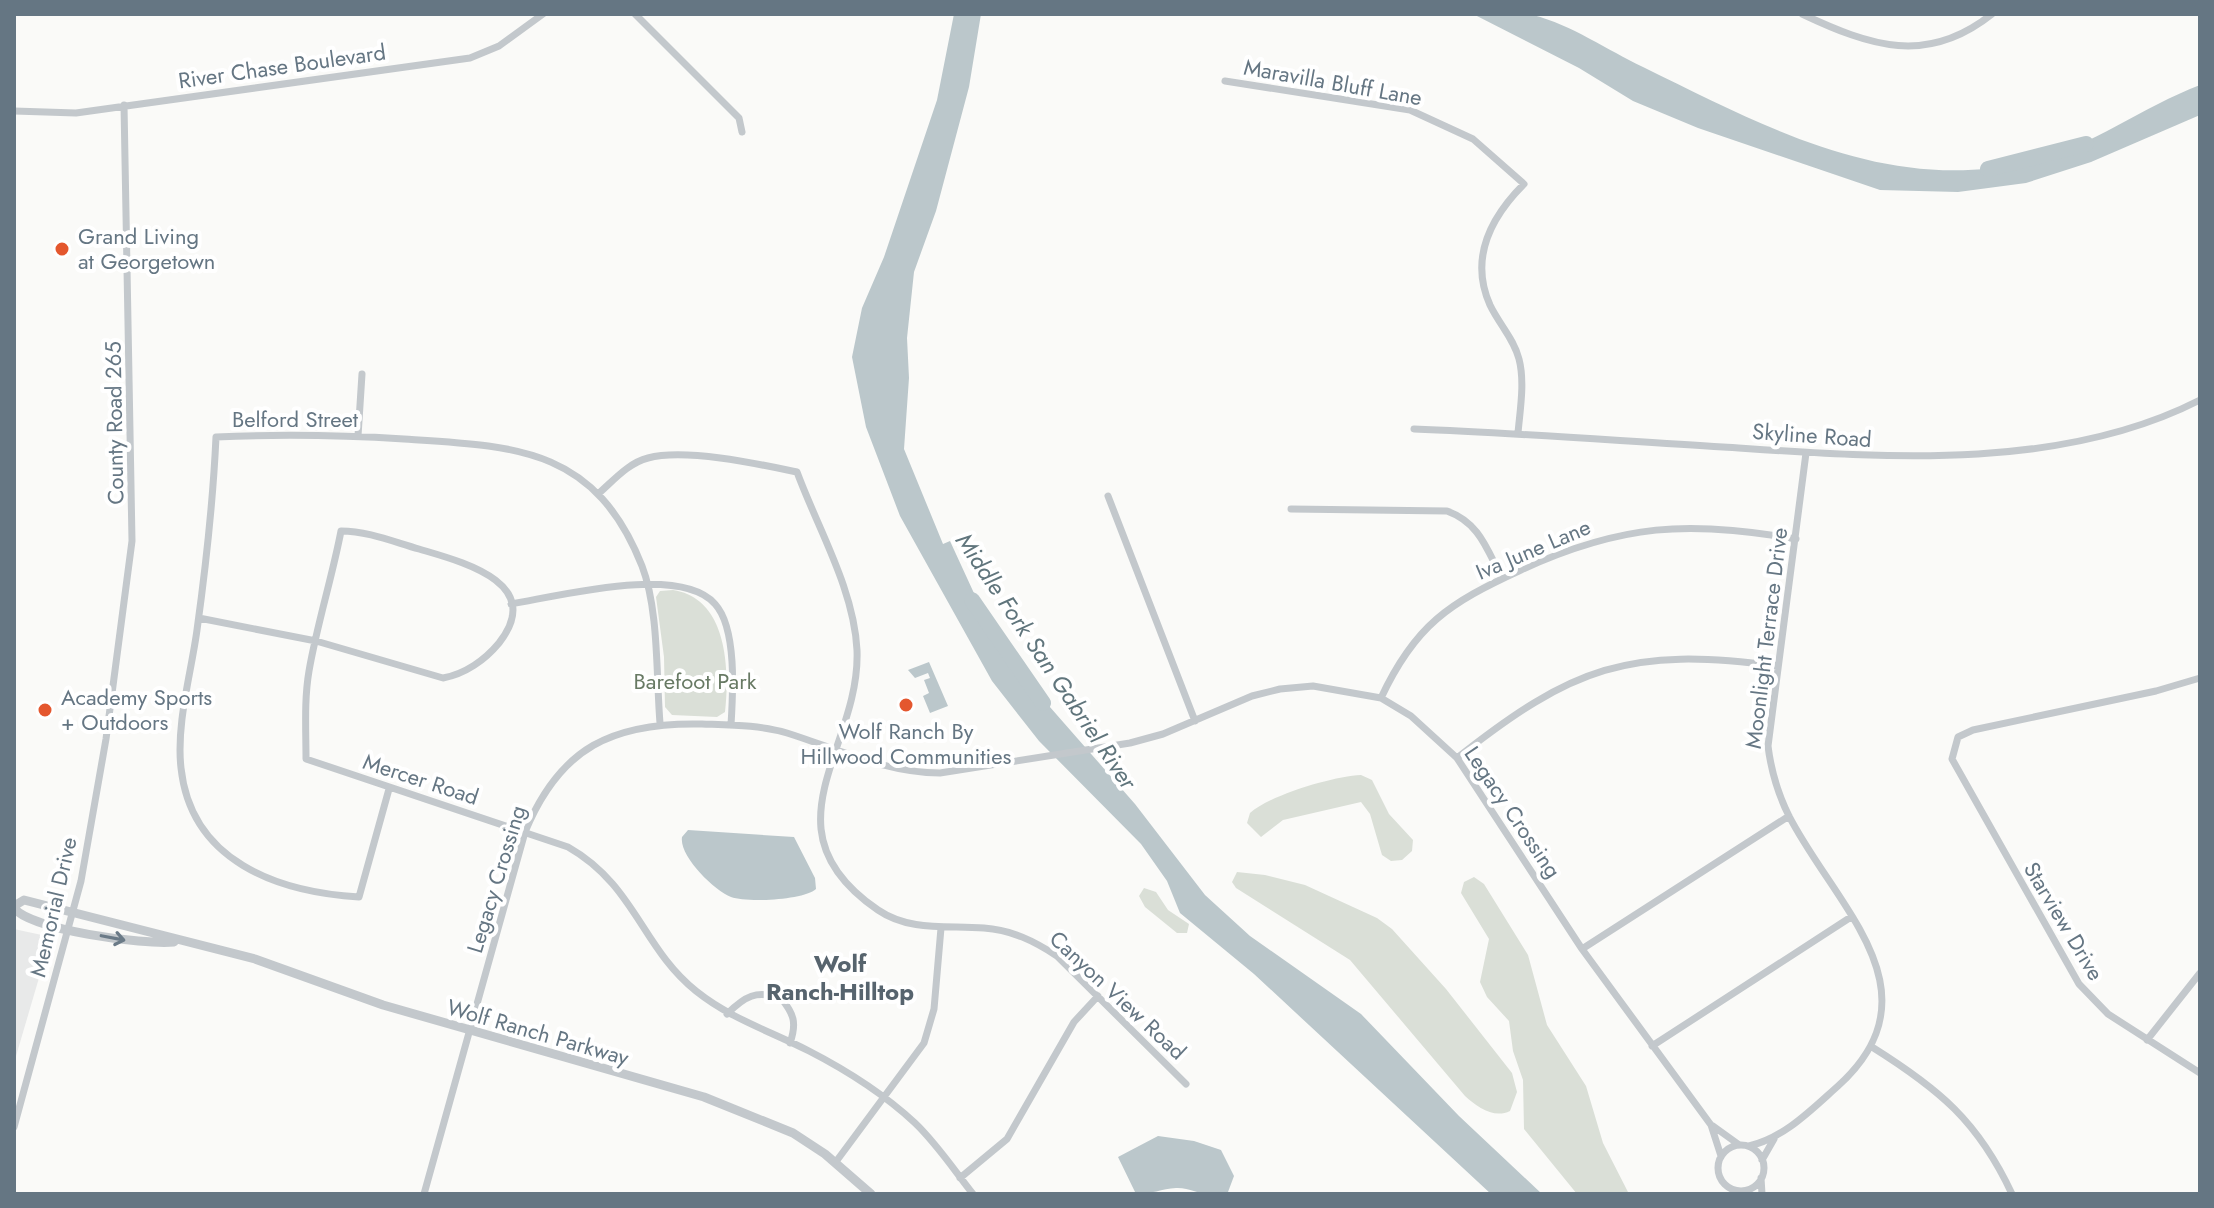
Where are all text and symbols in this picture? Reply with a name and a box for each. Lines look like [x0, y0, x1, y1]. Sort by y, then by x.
street label: River Chase Boulevard [176, 36, 388, 96]
street label: Maravilla Bluff Lane [1241, 51, 1425, 113]
place label: Grand Living at Georgetown [78, 220, 215, 277]
marker: Grand Living at Georgetown [53, 240, 71, 258]
street label: County Road 265 [97, 341, 131, 505]
street label: Belford Street [232, 403, 359, 435]
street label: Skyline Road [1751, 415, 1873, 455]
street label: Iva June Lane [1471, 510, 1595, 588]
water label: Middle Fork San Gabriel River [947, 525, 1147, 798]
street label: Moonlight Terrace Drive [1737, 526, 1795, 750]
park label: Barefoot Park [634, 665, 757, 697]
place label: Academy Sports + Outdoors [61, 681, 212, 738]
marker: Wolf Ranch By Hillwood Communities [897, 696, 915, 714]
marker: Academy Sports + Outdoors [36, 701, 54, 719]
place label: Wolf Ranch By Hillwood Communities [801, 715, 1012, 772]
street label: Legacy Crossing [1457, 740, 1569, 884]
street label: Mercer Road [359, 745, 483, 813]
street label: Legacy Crossing [458, 801, 534, 957]
street label: Memorial Drive [21, 834, 85, 980]
street label: Starview Drive [2016, 856, 2112, 986]
street label: Canyon View Road [1042, 923, 1194, 1067]
one-way arrow [100, 932, 125, 947]
district label: Wolf Ranch-Hilltop [766, 946, 914, 1009]
street label: Wolf Ranch Parkway [443, 991, 633, 1073]

